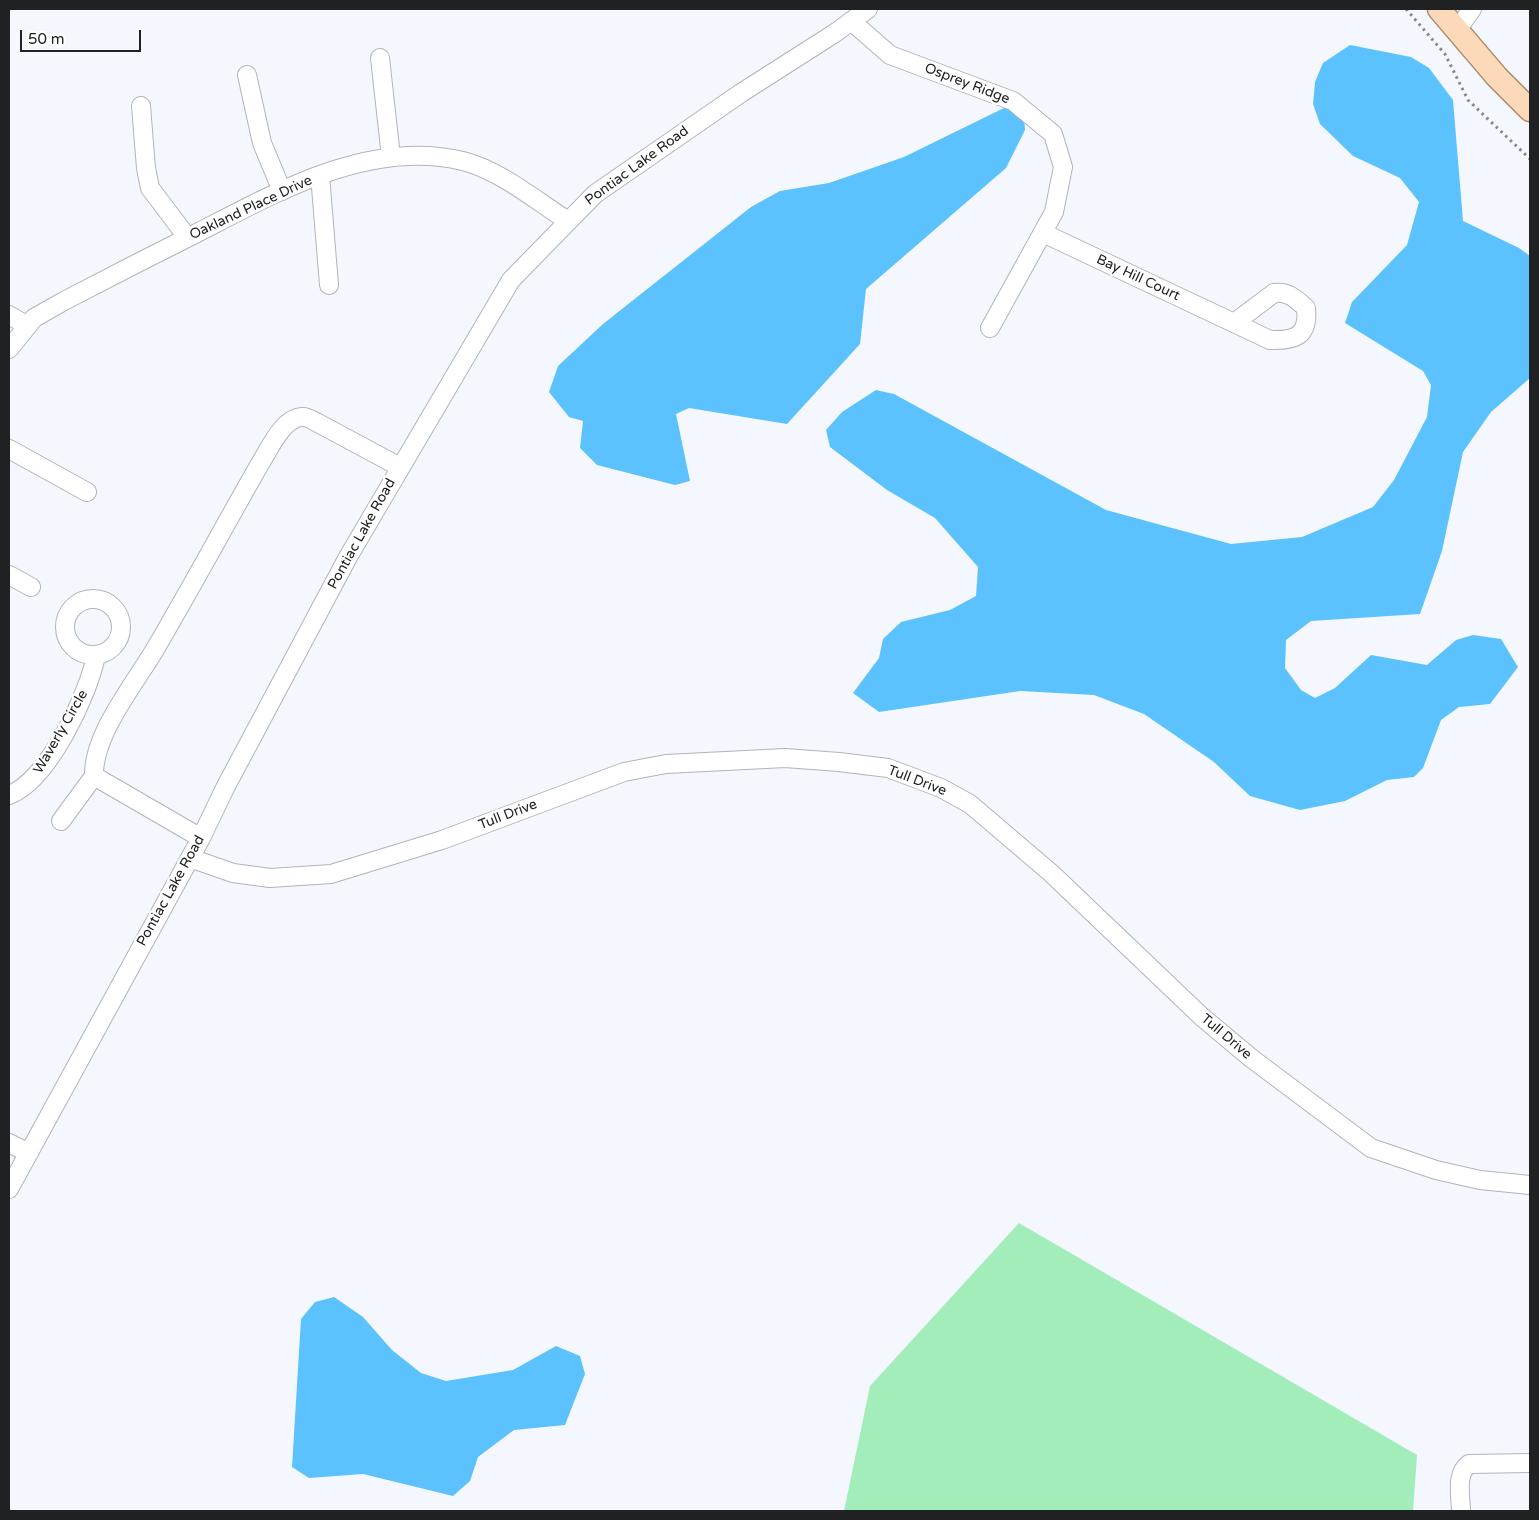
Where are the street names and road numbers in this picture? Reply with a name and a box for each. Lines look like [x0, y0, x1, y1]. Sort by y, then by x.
street label: Osprey Ridge [922, 60, 1012, 108]
street label: Pontiac Lake Road [582, 123, 692, 209]
street label: Oakland Place Drive [187, 172, 315, 244]
street label: Bay Hill Court [1093, 251, 1183, 305]
street label: Pontiac Lake Road [325, 476, 399, 592]
street label: Waverly Circle [30, 687, 92, 777]
street label: Tull Drive [885, 762, 949, 800]
street label: Tull Drive [476, 796, 540, 834]
street label: Pontiac Lake Road [134, 833, 208, 949]
street label: Tull Drive [1197, 1011, 1255, 1063]

